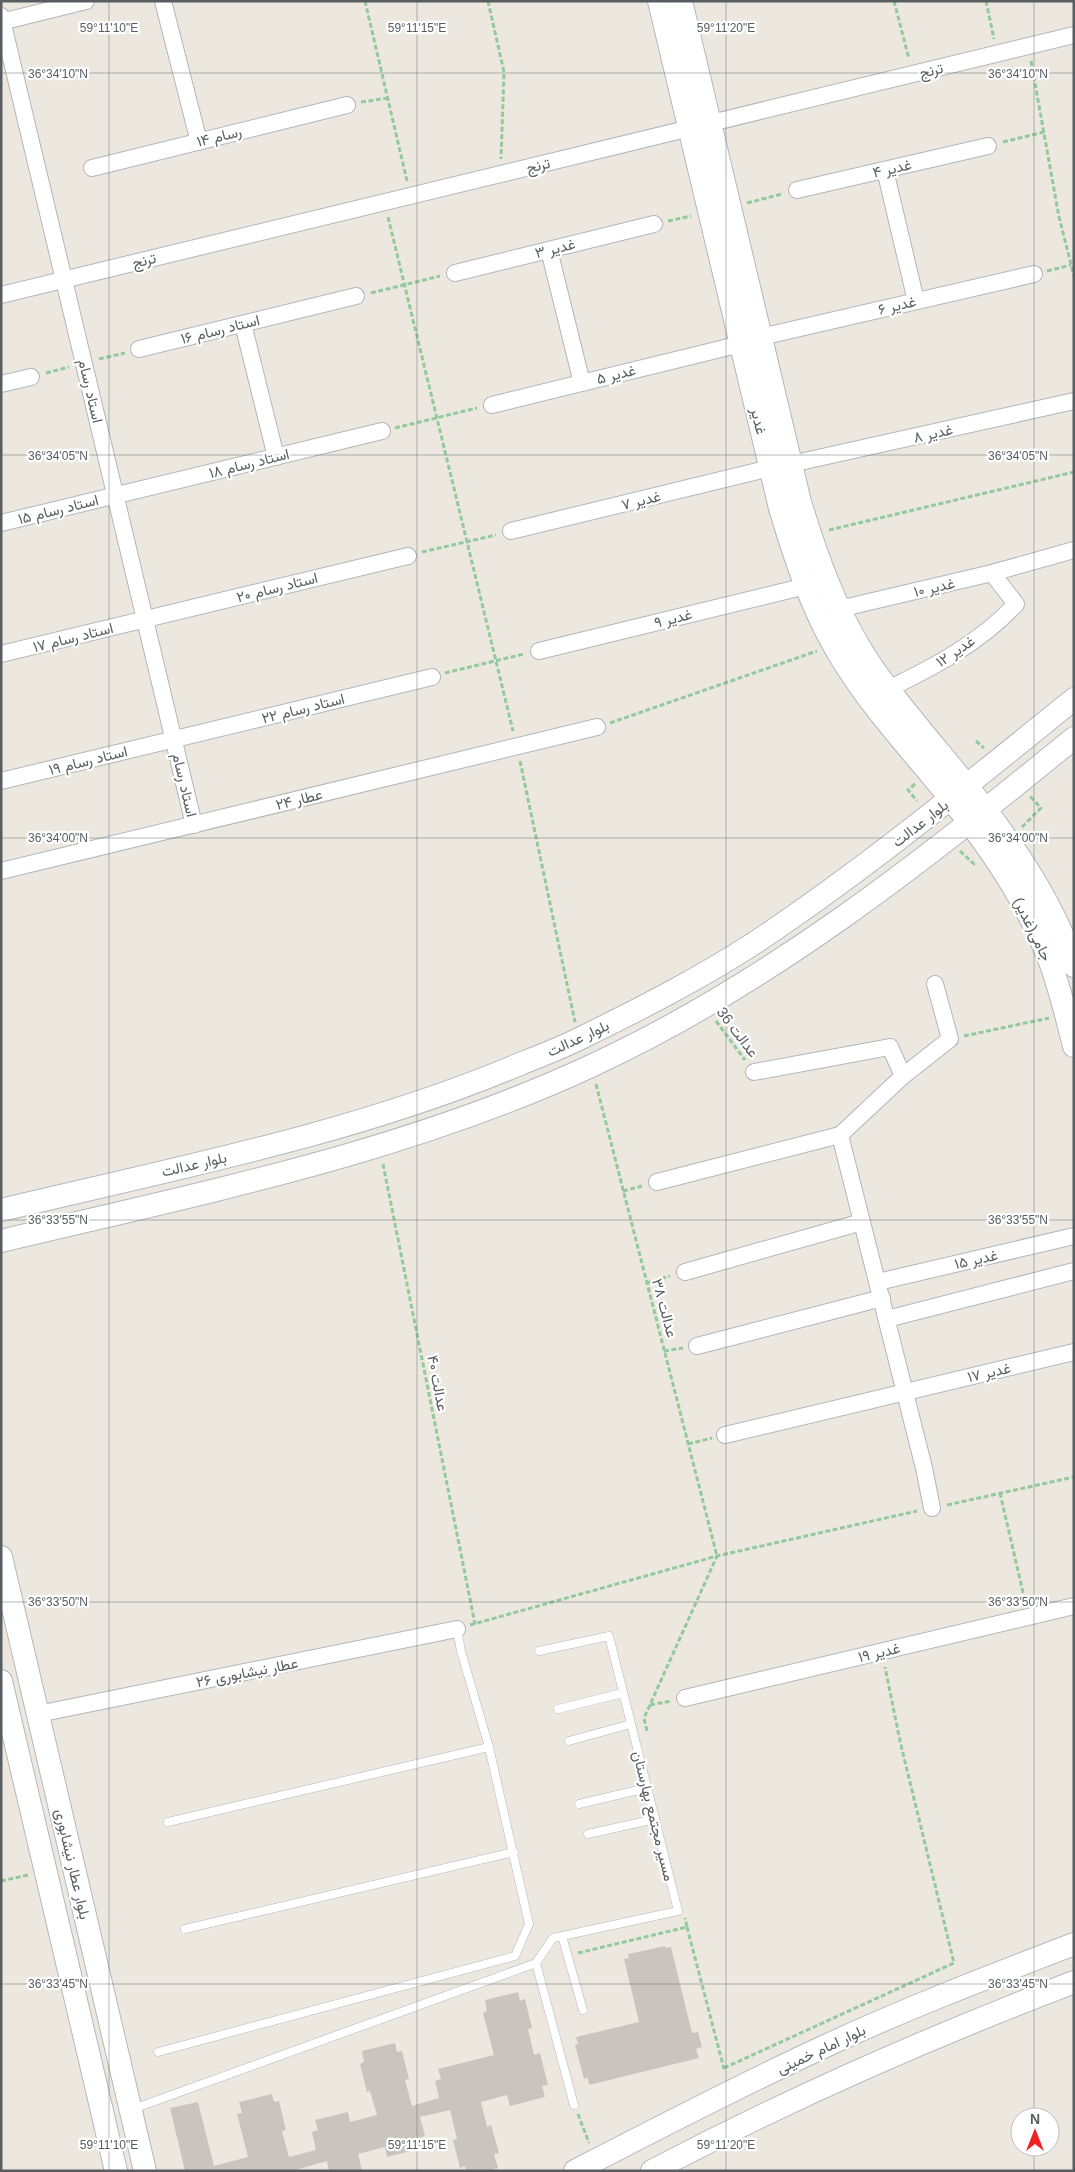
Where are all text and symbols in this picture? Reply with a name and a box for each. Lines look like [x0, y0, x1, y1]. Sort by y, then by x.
text: 59°11'10"E [80, 21, 138, 35]
text: 59°11'15"E [388, 21, 446, 35]
text: 59°11'20"E [697, 21, 755, 35]
street label: ترنج [917, 59, 946, 84]
text: 36°34'10"N [28, 67, 88, 81]
text: 36°34'10"N [988, 67, 1048, 81]
street label: رسام ۱۴ [195, 122, 244, 152]
street label: ترنج [524, 154, 553, 179]
street label: غدیر ۴ [871, 155, 914, 182]
street label: غدیر ۳ [533, 235, 577, 262]
street label: ترنج [130, 249, 159, 274]
street label: غدیر ۶ [876, 292, 918, 319]
street label: استاد رسام ۱۶ [179, 311, 262, 349]
street label: استاد رسام [73, 357, 107, 425]
street label: غدیر ۵ [595, 361, 638, 388]
street label: غدیر [747, 405, 770, 436]
street label: غدیر ۸ [912, 420, 955, 447]
street label: استاد رسام ۱۸ [207, 445, 291, 483]
text: 36°34'05"N [28, 449, 88, 463]
text: 36°34'05"N [988, 449, 1048, 463]
street label: غدیر ۷ [620, 487, 663, 514]
street label: استاد رسام ۱۵ [16, 491, 100, 529]
street label: استاد رسام ۲۰ [235, 569, 320, 607]
street label: غدیر ۱۰ [912, 574, 957, 601]
street label: غدیر ۹ [652, 605, 694, 632]
street label: استاد رسام ۱۷ [31, 619, 115, 657]
street label: غدیر ۱۲ [932, 632, 978, 671]
street label: استاد رسام ۲۲ [260, 689, 347, 728]
street label: استاد رسام ۱۹ [47, 742, 130, 780]
street label: استاد رسام [167, 751, 201, 819]
street label: عطار ۲۴ [274, 785, 325, 814]
street label: بلوار عدالت [889, 796, 952, 851]
text: 36°34'00"N [28, 831, 88, 845]
text: 36°34'00"N [988, 831, 1048, 845]
street label: جامی(غدیر) [1008, 894, 1056, 965]
street label: عدالت 36 [714, 1004, 762, 1061]
street label: بلوار عدالت [544, 1016, 612, 1061]
street label: بلوار عدالت [160, 1148, 228, 1181]
text: 36°33'55"N [28, 1213, 88, 1227]
text: 36°33'55"N [988, 1213, 1048, 1227]
street label: غدیر ۱۵ [953, 1246, 1000, 1273]
street label: عدالت ۳۸ [649, 1277, 681, 1340]
street label: عدالت ۴۰ [424, 1354, 452, 1413]
street label: غدیر ۱۷ [966, 1359, 1013, 1386]
text: 36°33'50"N [28, 1595, 88, 1609]
text: 36°33'50"N [988, 1595, 1048, 1609]
street label: غدیر ۱۹ [856, 1639, 902, 1666]
street label: عطار نیشابوری ۲۶ [195, 1654, 300, 1692]
street label: مسیر مجتمع بهارستان [627, 1749, 678, 1883]
street label: بلوار عطار نیشابوری [50, 1807, 94, 1921]
text: 36°33'45"N [28, 1977, 88, 1991]
text: 36°33'45"N [988, 1977, 1048, 1991]
street label: بلوار امام خمینی [774, 2021, 869, 2079]
north arrow [1010, 2107, 1060, 2157]
text: N [1030, 2111, 1040, 2127]
text: 59°11'10"E [80, 2138, 138, 2152]
text: 59°11'15"E [388, 2138, 446, 2152]
text: 59°11'20"E [697, 2138, 755, 2152]

